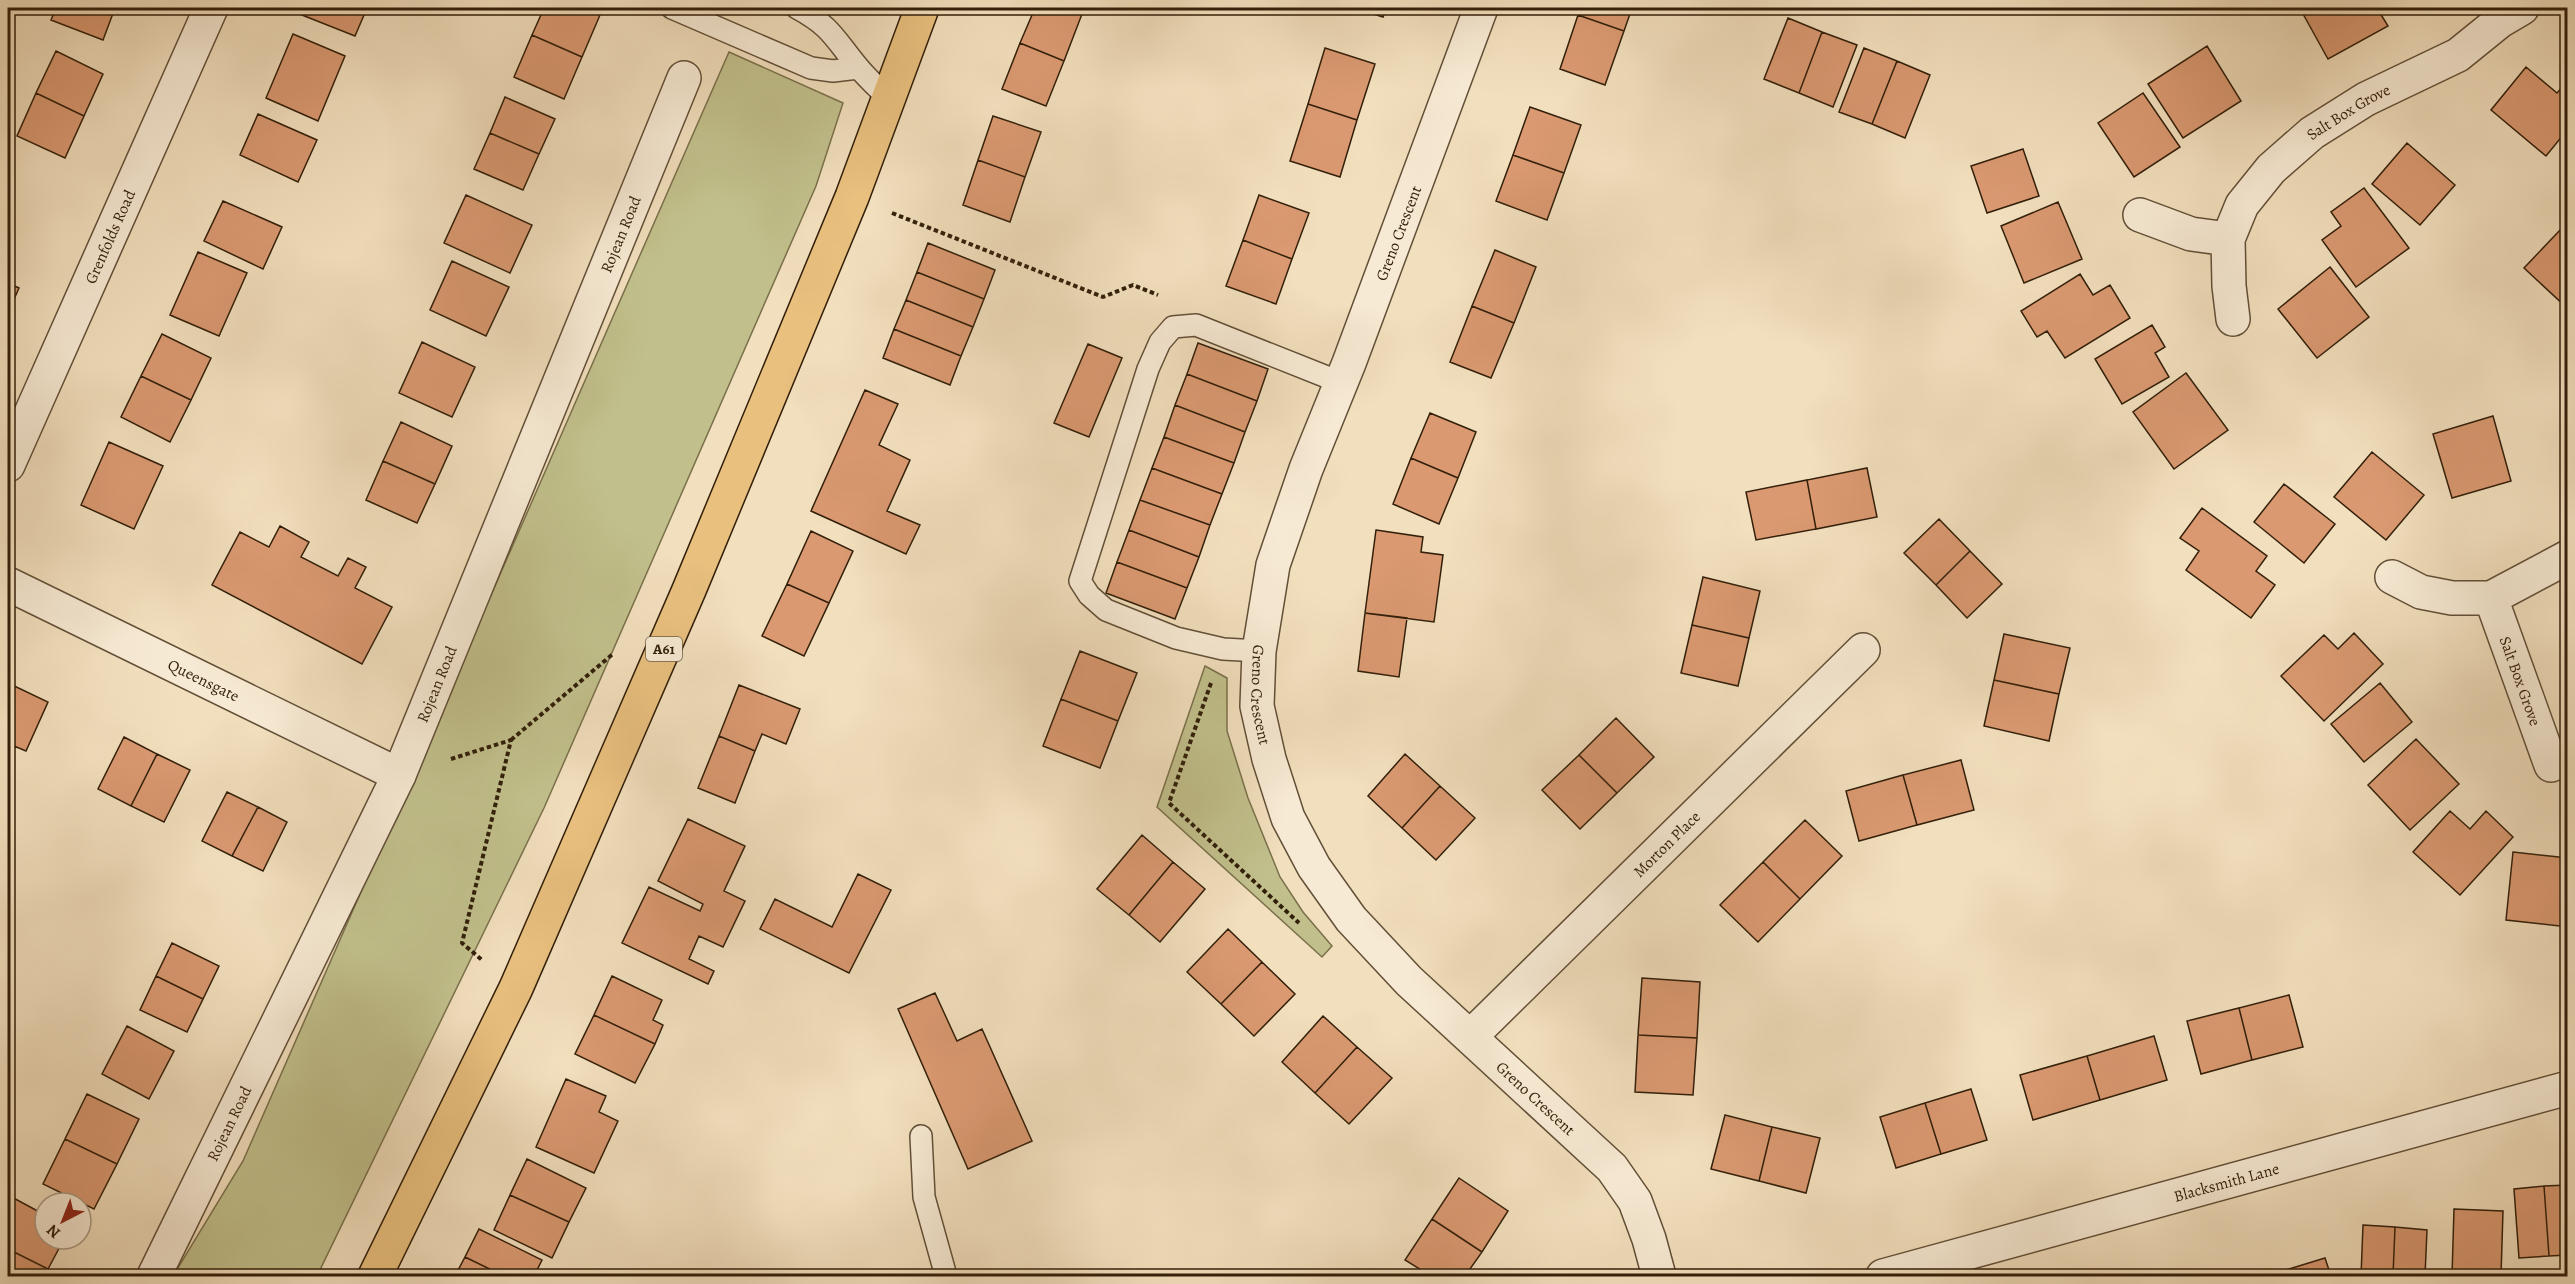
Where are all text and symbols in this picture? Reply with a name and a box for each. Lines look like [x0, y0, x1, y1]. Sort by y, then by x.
street label: Salt Box Grove [2302, 79, 2394, 145]
street label: Greno Crescent [1371, 183, 1427, 284]
street label: Grenfolds Road [80, 186, 141, 287]
street label: Rojean Road [596, 192, 647, 276]
street label: Salt Box Grove [2494, 633, 2546, 729]
road number: A61 [646, 637, 682, 661]
street label: Rojean Road [412, 642, 463, 726]
street label: Greno Crescent [1245, 643, 1275, 747]
street label: Queensgate [164, 654, 243, 707]
street label: Morton Place [1628, 806, 1705, 883]
street label: Greno Crescent [1491, 1057, 1580, 1141]
street label: Rojean Road [202, 1082, 257, 1165]
street label: Blacksmith Lane [2171, 1158, 2282, 1208]
north arrow [33, 1191, 93, 1251]
text: N [42, 1219, 65, 1243]

